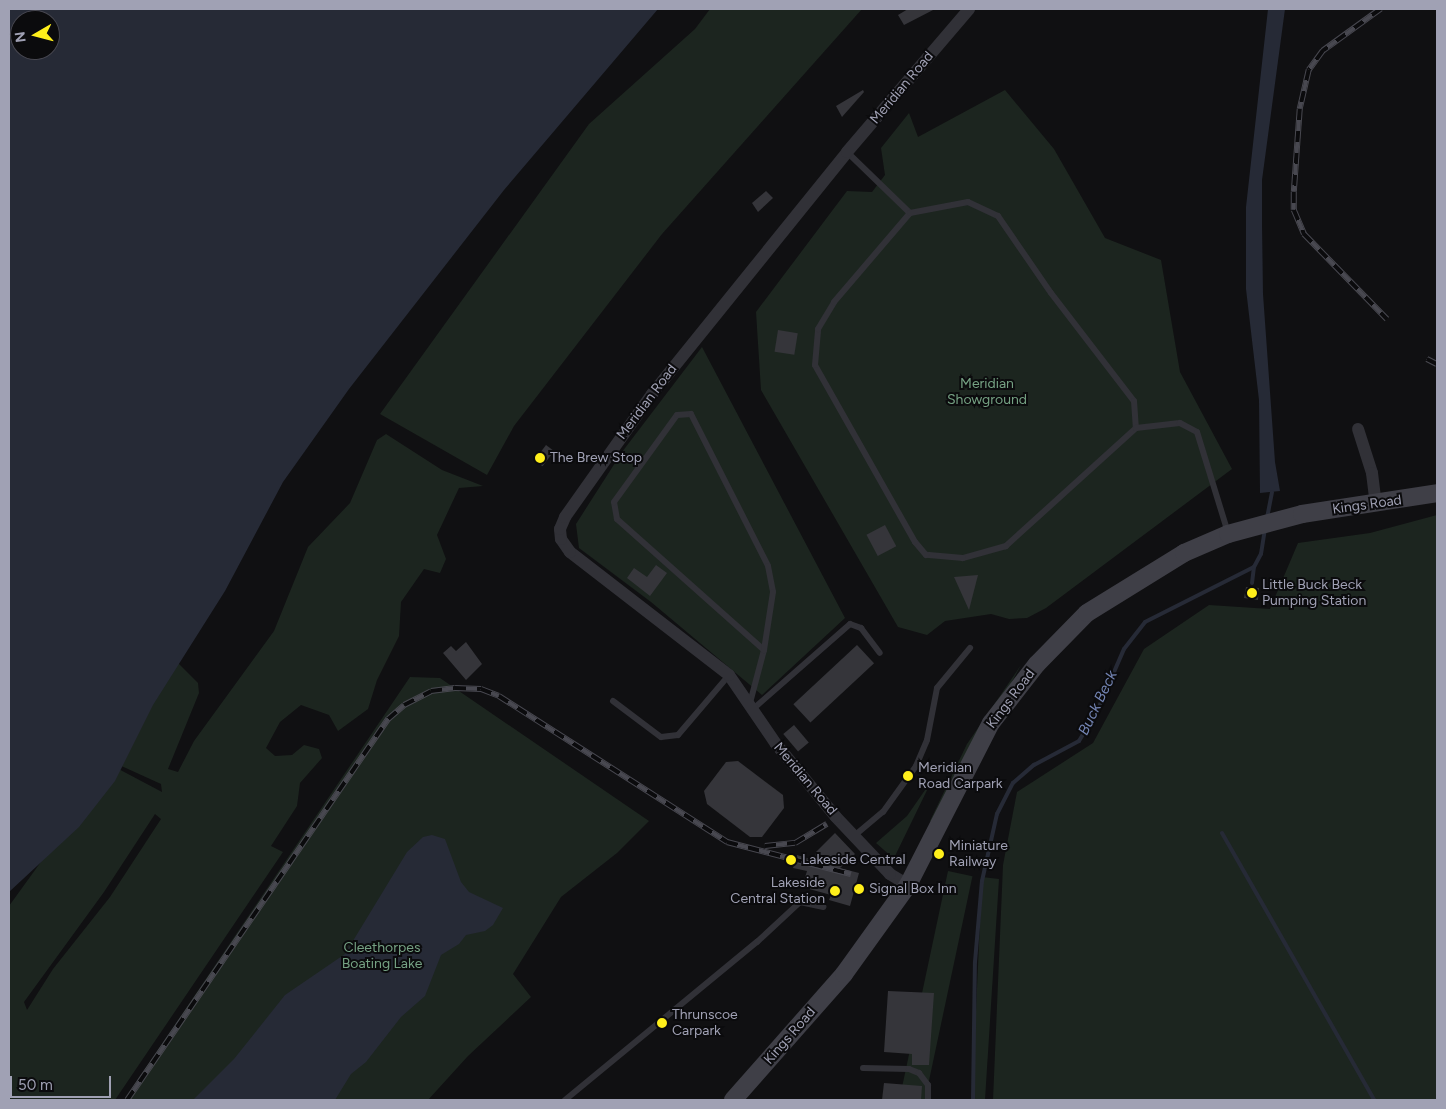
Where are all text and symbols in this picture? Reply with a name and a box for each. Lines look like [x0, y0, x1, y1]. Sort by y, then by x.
north arrow [10, 10, 60, 60]
text: N [11, 30, 30, 44]
street label: Meridian Road [867, 48, 937, 128]
street label: Meridian Road [613, 361, 681, 443]
park label: Meridian Showground [947, 376, 1027, 408]
place label: The Brew Stop [550, 450, 642, 466]
marker: The Brew Stop [534, 452, 546, 464]
street label: Kings Road [1331, 492, 1403, 518]
place label: Little Buck Beck Pumping Station [1262, 577, 1366, 610]
marker: Little Buck Beck Pumping Station [1246, 587, 1258, 599]
street label: Kings Road [983, 666, 1039, 732]
water label: Buck Beck [1075, 668, 1121, 738]
street label: Meridian Road [770, 739, 840, 819]
place label: Meridian Road Carpark [918, 760, 1003, 792]
marker: Meridian Road Carpark [902, 770, 914, 782]
place label: Miniature Railway [949, 838, 1008, 870]
marker: Miniature Railway [933, 848, 945, 860]
place label: Lakeside Central [802, 852, 906, 868]
marker: Lakeside Central [784, 853, 798, 867]
place label: Lakeside Central Station [730, 875, 825, 908]
place label: Signal Box Inn [869, 881, 957, 897]
marker: Signal Box Inn [853, 883, 865, 895]
marker: Lakeside Central Station [829, 885, 841, 897]
park label: Cleethorpes Boating Lake [342, 940, 422, 972]
street label: Kings Road [761, 1004, 819, 1068]
place label: Thrunscoe Carpark [672, 1007, 738, 1040]
marker: Thrunscoe Carpark [656, 1017, 668, 1029]
scale bar [12, 1066, 114, 1098]
text: 50 m [18, 1076, 53, 1094]

